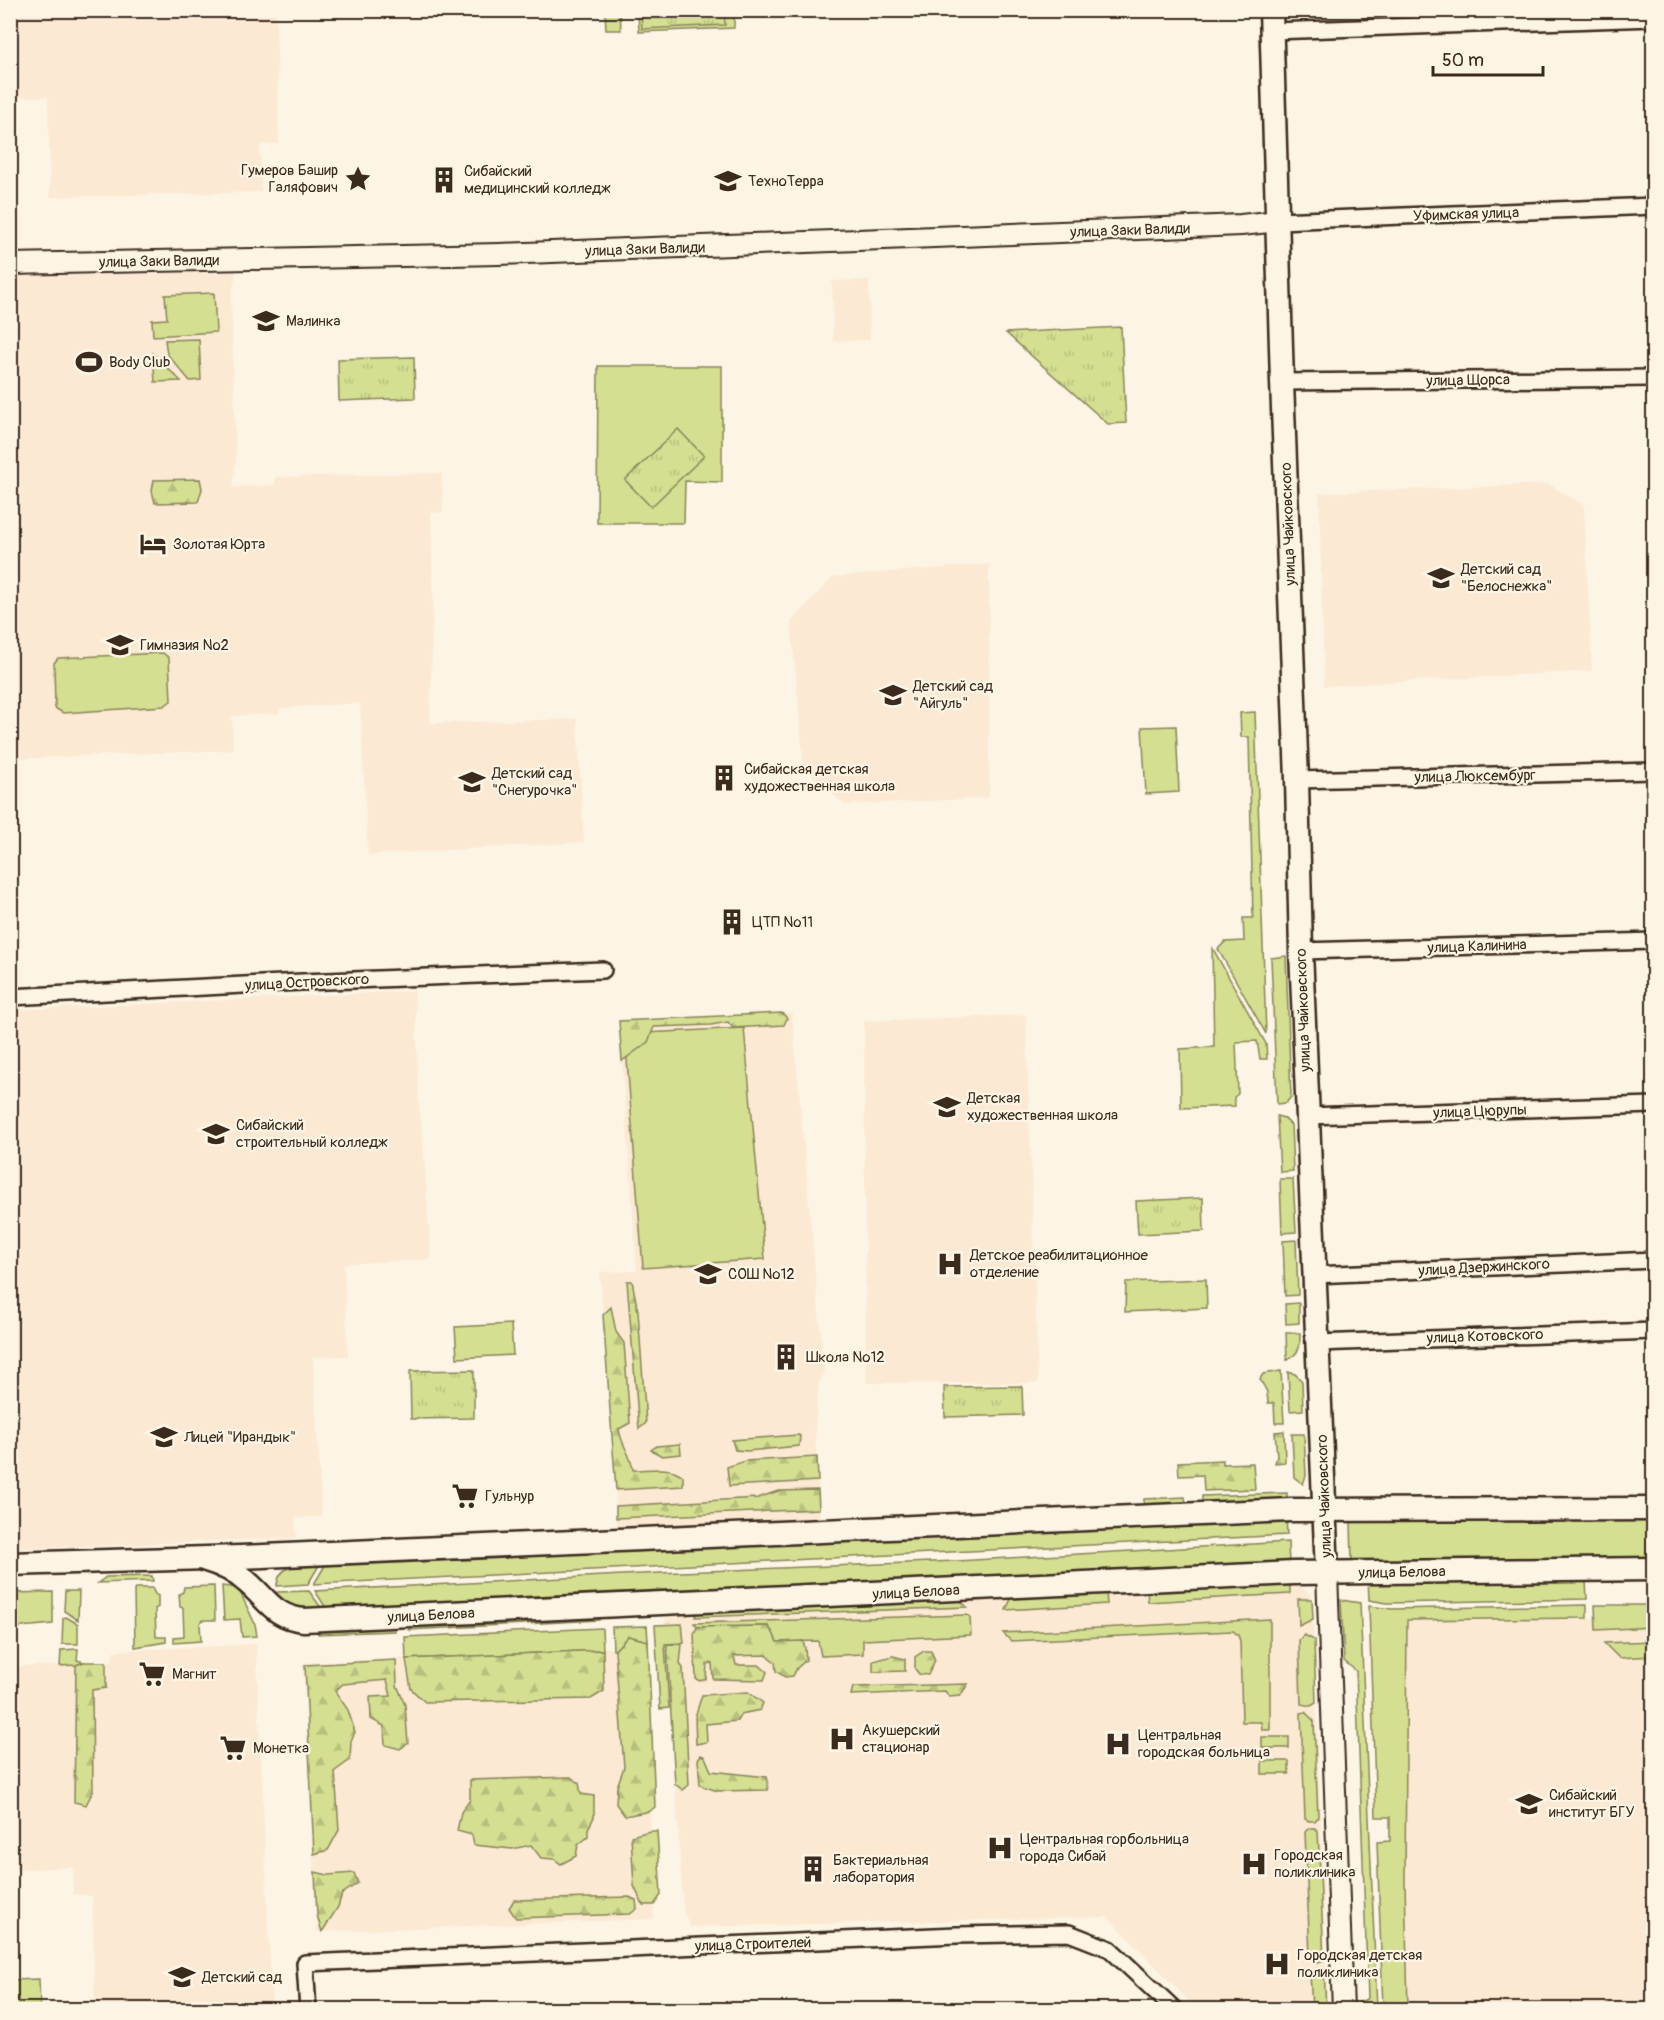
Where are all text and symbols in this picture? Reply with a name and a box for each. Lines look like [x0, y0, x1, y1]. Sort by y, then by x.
scale bar [1433, 39, 1542, 77]
text: 50 m [1442, 49, 1484, 72]
place label: Гумеров Башир Галяфович [241, 161, 338, 197]
place label: Сибайский медицинский колледж [464, 162, 611, 198]
place icon: Гумеров Башир Галяфович [343, 164, 373, 194]
building icon: Сибайский медицинский колледж [429, 165, 459, 195]
school or university icon: ТехноТерра [713, 166, 743, 196]
place label: ТехноТерра [748, 172, 824, 191]
street label: Уфимская улица [1413, 203, 1519, 226]
street label: улица Заки Валиди [1069, 219, 1191, 242]
street label: улица Заки Валиди [584, 238, 706, 261]
street label: улица Заки Валиди [98, 251, 219, 272]
school or university icon: Малинка [251, 306, 281, 336]
place label: Малинка [286, 312, 341, 331]
sports icon: Body Club [74, 347, 104, 377]
place label: Body Club [109, 353, 170, 372]
street label: улица Щорса [1425, 370, 1510, 391]
street label: улица Чайковского [1277, 462, 1300, 587]
hotel icon: Золотая Юрта [138, 529, 168, 559]
place label: Золотая Юрта [173, 535, 265, 554]
place label: Детский сад "Белоснежка" [1460, 560, 1552, 596]
school or university icon: Детский сад "Белоснежка" [1426, 563, 1456, 593]
school or university icon: Гимназия №2 [105, 630, 135, 660]
place label: Гимназия №2 [140, 636, 229, 655]
place label: Детский сад "Айгуль" [912, 677, 993, 713]
school or university icon: Детский сад "Айгуль" [878, 680, 908, 710]
place label: Сибайская детская художественная школа [744, 760, 895, 796]
building icon: Сибайская детская художественная школа [709, 763, 739, 793]
place label: Детский сад "Снегурочка" [491, 764, 577, 800]
street label: улица Люксембург [1413, 766, 1536, 787]
school or university icon: Детский сад "Снегурочка" [457, 767, 487, 797]
building icon: ЦТП №11 [717, 907, 747, 937]
place label: ЦТП №11 [752, 913, 813, 932]
street label: улица Калинина [1426, 935, 1527, 958]
street label: улица Чайковского [1292, 948, 1315, 1073]
street label: улица Островского [244, 970, 369, 995]
place label: Детская художественная школа [966, 1089, 1118, 1125]
school or university icon: Детская художественная школа [932, 1092, 962, 1122]
street label: улица Цюрупы [1432, 1100, 1527, 1123]
place label: Сибайский строительный колледж [236, 1116, 388, 1152]
school or university icon: Сибайский строительный колледж [201, 1119, 231, 1149]
place label: Детское реабилитационное отделение [969, 1246, 1148, 1282]
hospital icon: Детское реабилитационное отделение [935, 1249, 965, 1279]
street label: улица Дзержинского [1417, 1255, 1550, 1280]
school or university icon: СОШ №12 [693, 1259, 723, 1289]
place label: СОШ №12 [728, 1265, 795, 1284]
street label: улица Котовского [1425, 1325, 1544, 1348]
building icon: Школа №12 [771, 1342, 801, 1372]
place label: Школа №12 [806, 1348, 885, 1367]
school or university icon: Лицей "Ирандык" [149, 1422, 179, 1452]
place label: Лицей "Ирандык" [183, 1428, 296, 1447]
street label: улица Чайковского [1313, 1434, 1336, 1559]
supermarket icon: Гульнур [450, 1481, 480, 1511]
place label: Гульнур [485, 1487, 534, 1506]
street label: улица Белова [1357, 1562, 1446, 1583]
street label: улица Белова [871, 1581, 960, 1604]
street label: улица Белова [386, 1604, 475, 1627]
supermarket icon: Магнит [137, 1659, 167, 1689]
place label: Магнит [172, 1665, 217, 1684]
place label: Акушерский стационар [862, 1721, 940, 1757]
hospital icon: Акушерский стационар [827, 1724, 857, 1754]
place label: Центральная городская больница [1138, 1726, 1270, 1762]
hospital icon: Центральная городская больница [1103, 1729, 1133, 1759]
supermarket icon: Монетка [218, 1733, 248, 1763]
place label: Монетка [253, 1739, 309, 1758]
place label: Сибайский институт БГУ [1549, 1786, 1635, 1822]
school or university icon: Сибайский институт БГУ [1514, 1789, 1544, 1819]
place label: Центральная горбольница города Сибай [1020, 1830, 1189, 1866]
hospital icon: Центральная горбольница города Сибай [985, 1833, 1015, 1863]
place label: Городская поликлиника [1274, 1846, 1355, 1882]
hospital icon: Городская поликлиника [1239, 1849, 1269, 1879]
place label: Бактериальная лаборатория [833, 1851, 929, 1887]
building icon: Бактериальная лаборатория [798, 1854, 828, 1884]
street label: улица Строителей [693, 1933, 812, 1956]
place label: Городская детская поликлиника [1297, 1946, 1422, 1982]
hospital icon: Городская детская поликлиника [1262, 1949, 1292, 1979]
school or university icon: Детский сад [167, 1962, 197, 1992]
place label: Детский сад [201, 1968, 282, 1987]

